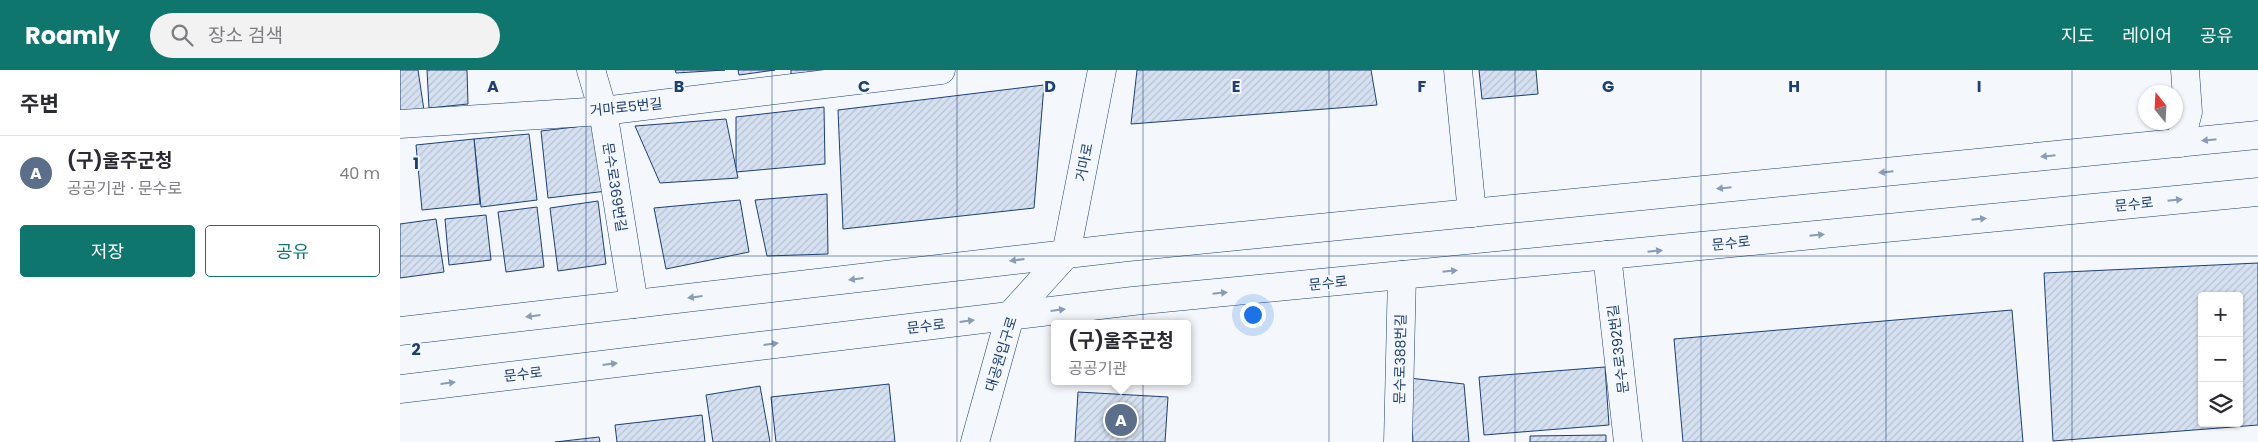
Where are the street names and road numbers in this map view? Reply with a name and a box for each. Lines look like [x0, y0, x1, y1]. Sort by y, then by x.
street label: 거마로5번길 [589, 93, 663, 121]
street label: 문수로369번길 [598, 141, 632, 233]
street label: 거마로 [1070, 141, 1098, 183]
street label: 문수로 [2114, 192, 2154, 216]
street label: 문수로 [1711, 231, 1751, 255]
street label: 문수로 [1308, 271, 1348, 295]
street label: 문수로392번길 [1603, 303, 1633, 395]
street label: 문수로 [906, 314, 947, 338]
street label: 대공원입구로 [980, 314, 1022, 394]
street label: 문수로388번길 [1389, 314, 1411, 404]
street label: 문수로 [503, 362, 544, 386]

